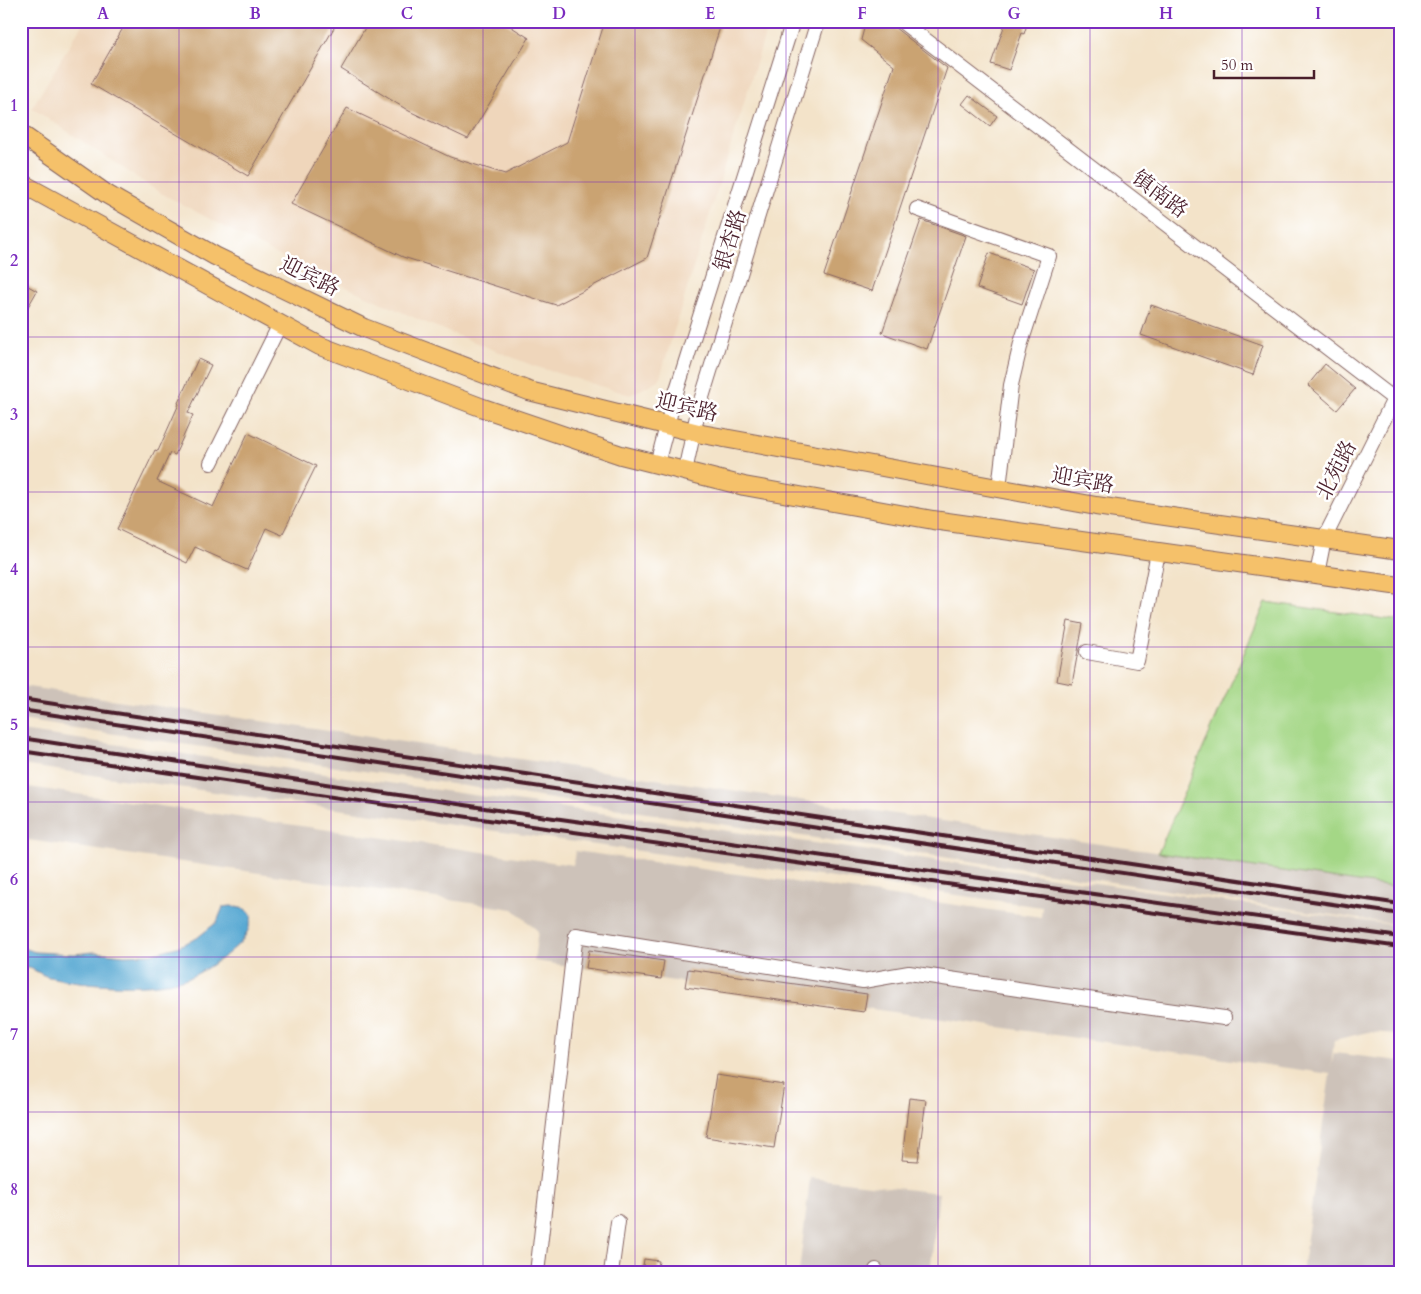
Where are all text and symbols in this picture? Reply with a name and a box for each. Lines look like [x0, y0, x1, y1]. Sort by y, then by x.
text: A [97, 3, 109, 25]
text: B [249, 3, 261, 25]
text: C [401, 3, 413, 25]
text: D [552, 3, 566, 25]
text: E [705, 3, 715, 25]
text: F [857, 3, 867, 25]
text: G [1007, 3, 1021, 25]
text: H [1159, 3, 1173, 25]
text: I [1315, 3, 1321, 25]
scale bar [1214, 48, 1314, 80]
text: 50 m [1221, 55, 1253, 75]
text: 1 [10, 95, 18, 117]
street label: 镇南路 [1126, 164, 1194, 225]
street label: 银杏路 [707, 206, 754, 275]
text: 2 [10, 250, 18, 272]
street label: 迎宾路 [275, 250, 344, 303]
street label: 迎宾路 [653, 386, 721, 429]
text: 3 [10, 404, 18, 426]
street label: 北苑路 [1309, 436, 1364, 505]
street label: 迎宾路 [1049, 461, 1116, 500]
text: 4 [10, 559, 18, 581]
text: 5 [10, 714, 18, 736]
text: 6 [10, 869, 18, 891]
text: 7 [10, 1024, 18, 1046]
text: 8 [10, 1179, 18, 1201]

